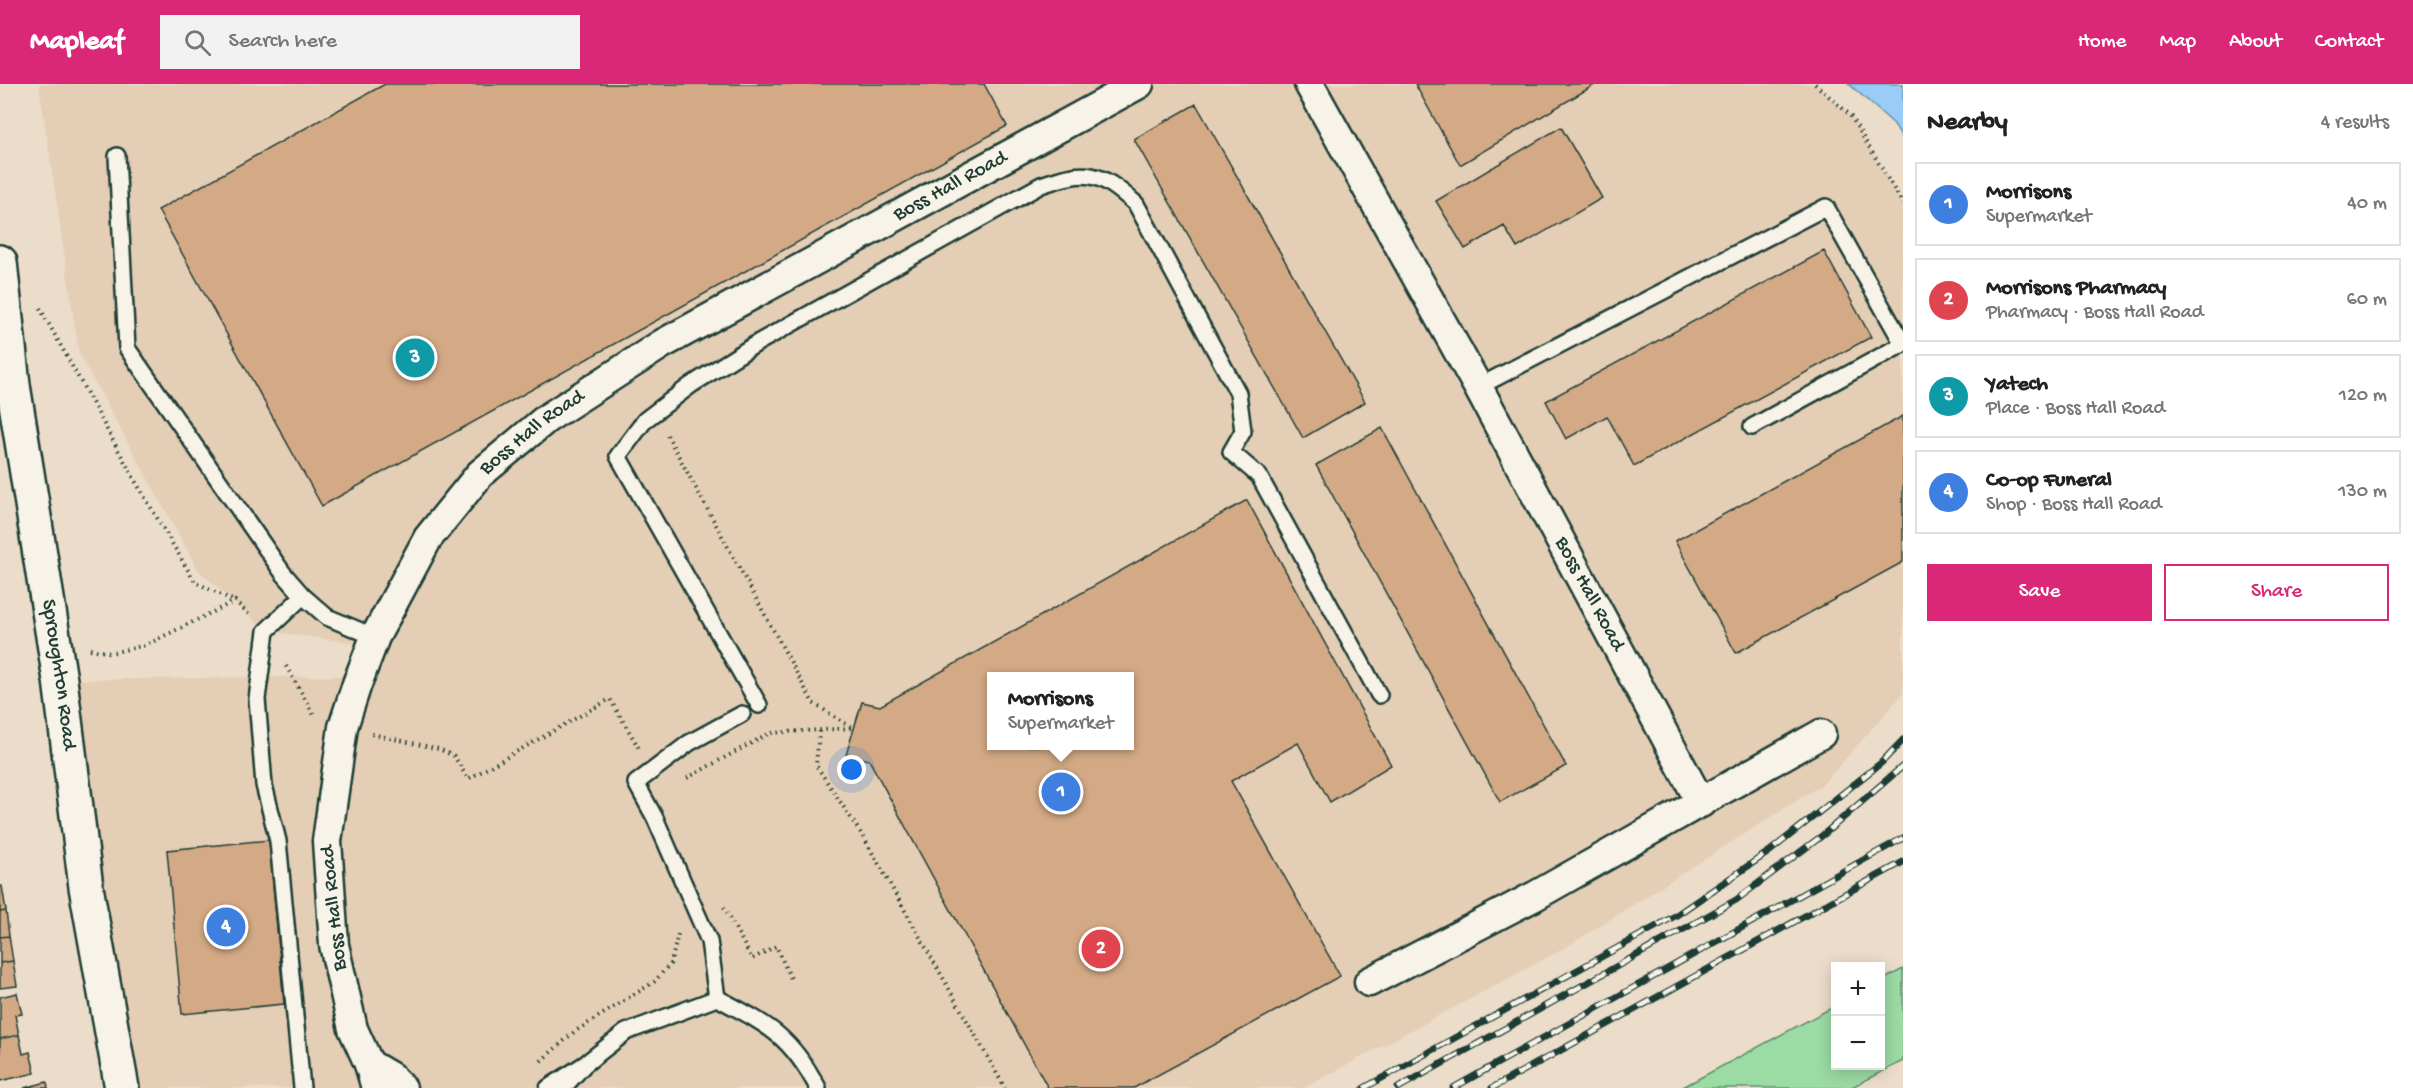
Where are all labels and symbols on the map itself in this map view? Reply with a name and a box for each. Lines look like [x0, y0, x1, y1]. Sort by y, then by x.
street label: Boss Hall Road [888, 145, 1013, 228]
pin: 3 [396, 336, 434, 380]
street label: Boss Hall Road [474, 384, 591, 482]
street label: Boss Hall Road [1548, 532, 1631, 657]
street label: Sproughton Road [35, 598, 81, 753]
your location [837, 755, 866, 784]
pin: 1 [1042, 770, 1080, 814]
street label: Boss Hall Road [316, 842, 354, 973]
pin: 4 [206, 904, 246, 950]
pin: 2 [1082, 926, 1120, 972]

